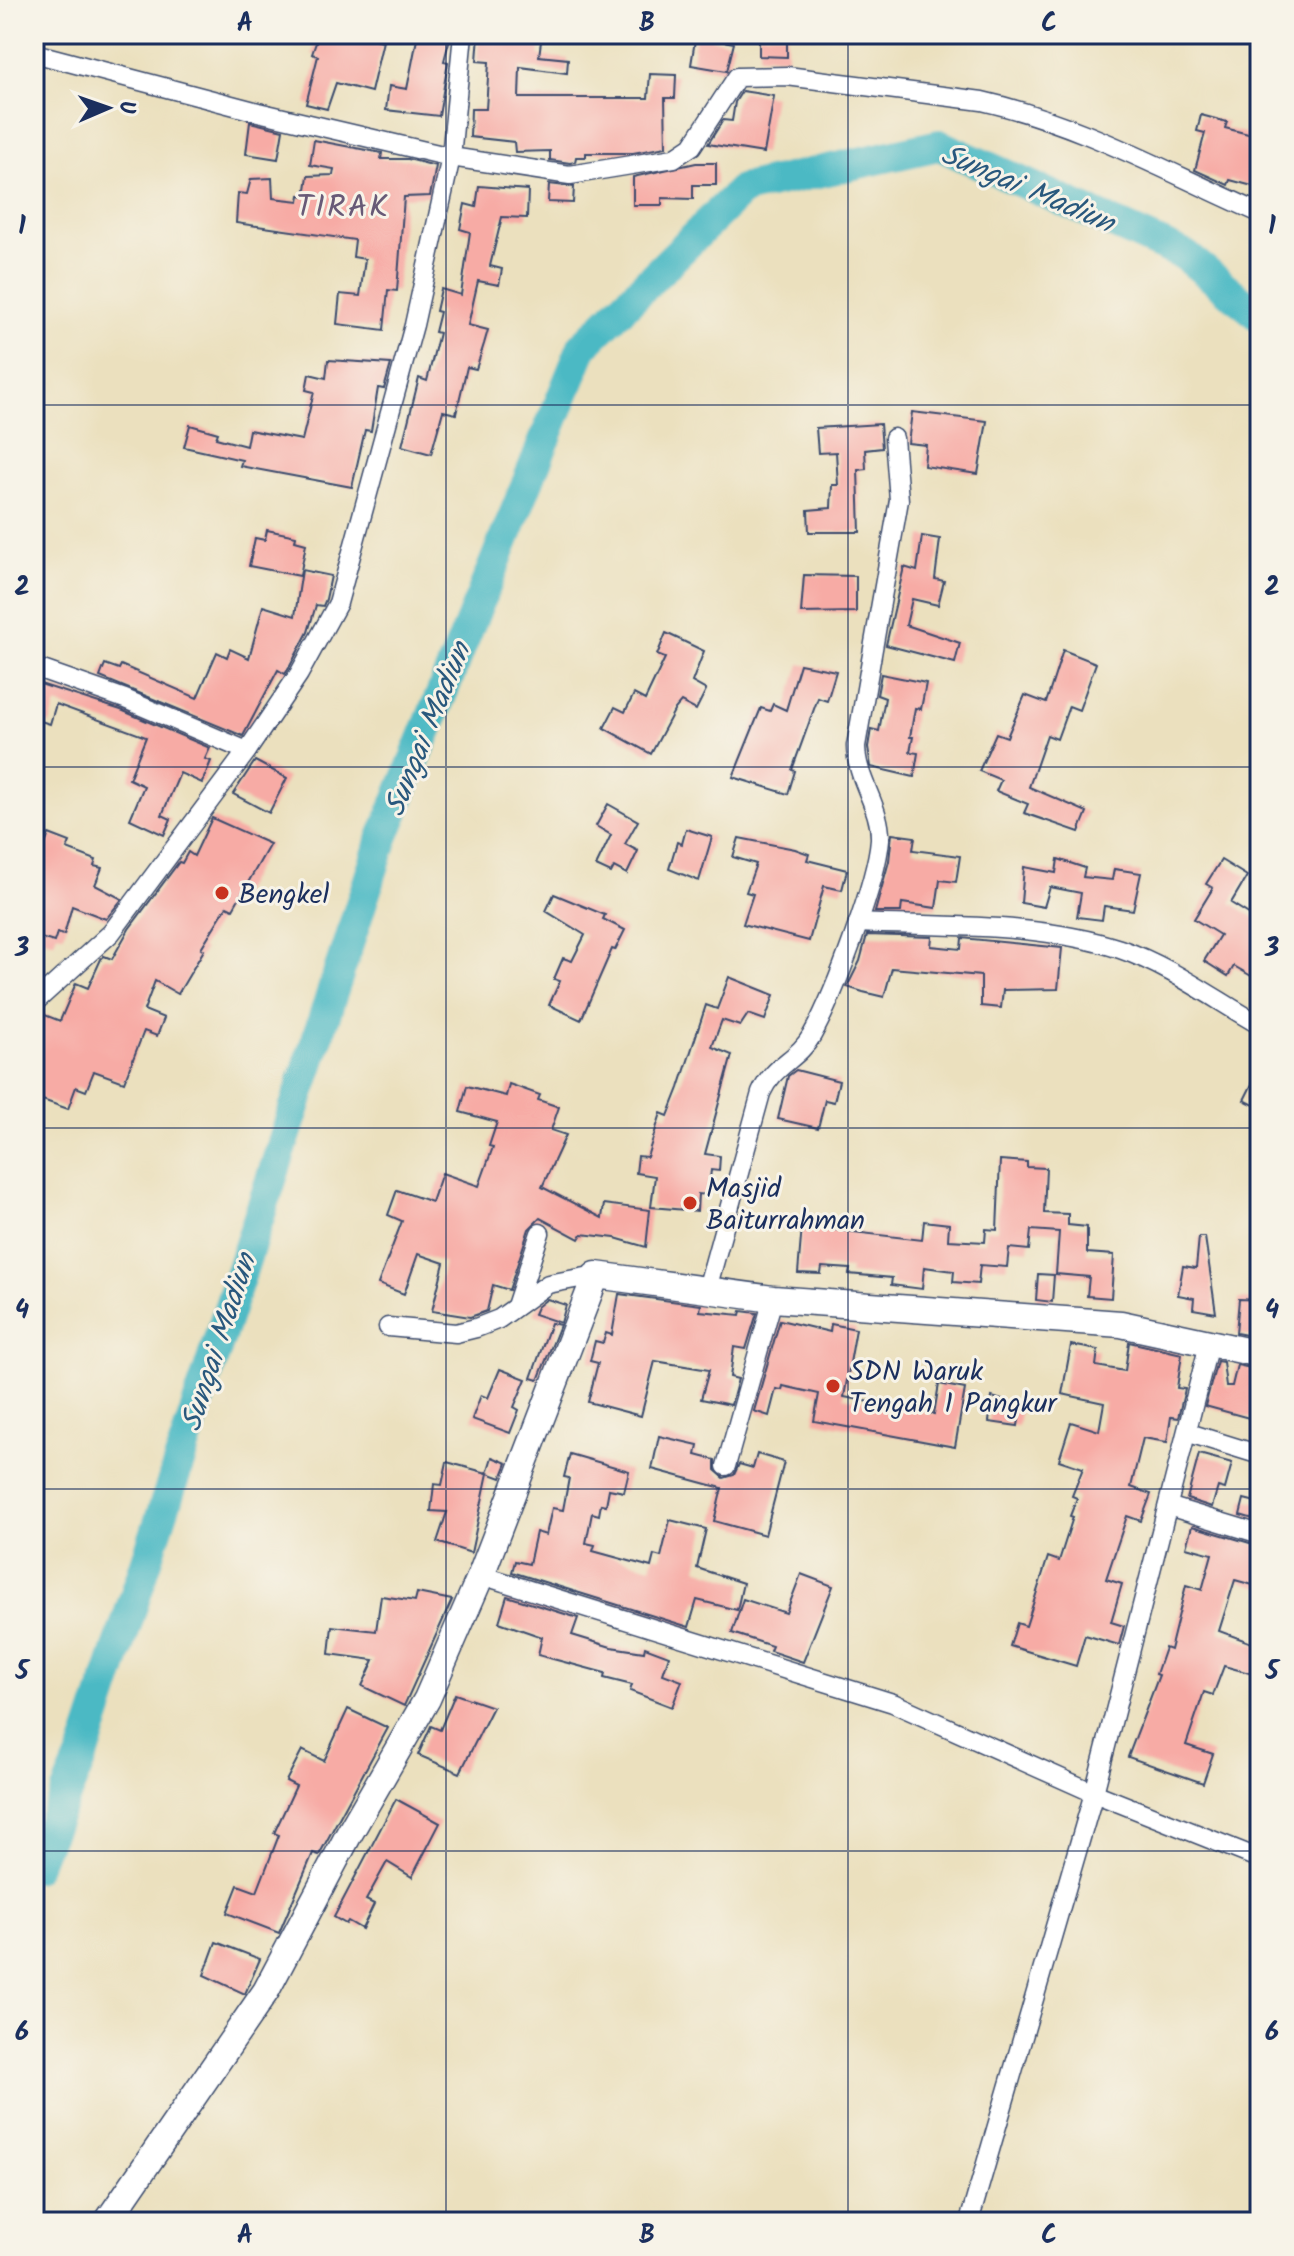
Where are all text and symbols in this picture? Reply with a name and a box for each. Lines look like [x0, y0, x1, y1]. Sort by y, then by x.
text: A [237, 3, 253, 45]
text: B [639, 3, 655, 45]
text: C [1041, 3, 1057, 45]
north arrow [68, 68, 148, 148]
text: U [108, 100, 143, 115]
water label: Sungai Madiun [933, 132, 1123, 249]
district label: TIRAK [296, 183, 390, 234]
text: 1 [18, 206, 26, 248]
text: 1 [1268, 206, 1276, 248]
text: 2 [14, 567, 30, 609]
text: 2 [1264, 567, 1280, 609]
water label: Sungai Madiun [372, 634, 486, 824]
place label: Bengkel [238, 873, 329, 918]
marker: Bengkel [213, 884, 231, 902]
text: 3 [14, 928, 29, 970]
text: 3 [1264, 928, 1279, 970]
place label: Masjid Baiturrahman [706, 1167, 865, 1244]
marker: Masjid Baiturrahman [681, 1194, 699, 1212]
water label: Sungai Madiun [169, 1246, 272, 1438]
text: 4 [15, 1290, 29, 1332]
text: 4 [1265, 1290, 1279, 1332]
place label: SDN Waruk Tengah 1 Pangkur [849, 1350, 1058, 1427]
marker: SDN Waruk Tengah 1 Pangkur [824, 1377, 842, 1395]
text: 5 [14, 1651, 30, 1693]
text: 5 [1264, 1651, 1280, 1693]
text: 6 [15, 2012, 29, 2054]
text: 6 [1265, 2012, 1279, 2054]
text: A [237, 2215, 253, 2256]
text: B [639, 2215, 655, 2256]
text: C [1041, 2215, 1057, 2256]

